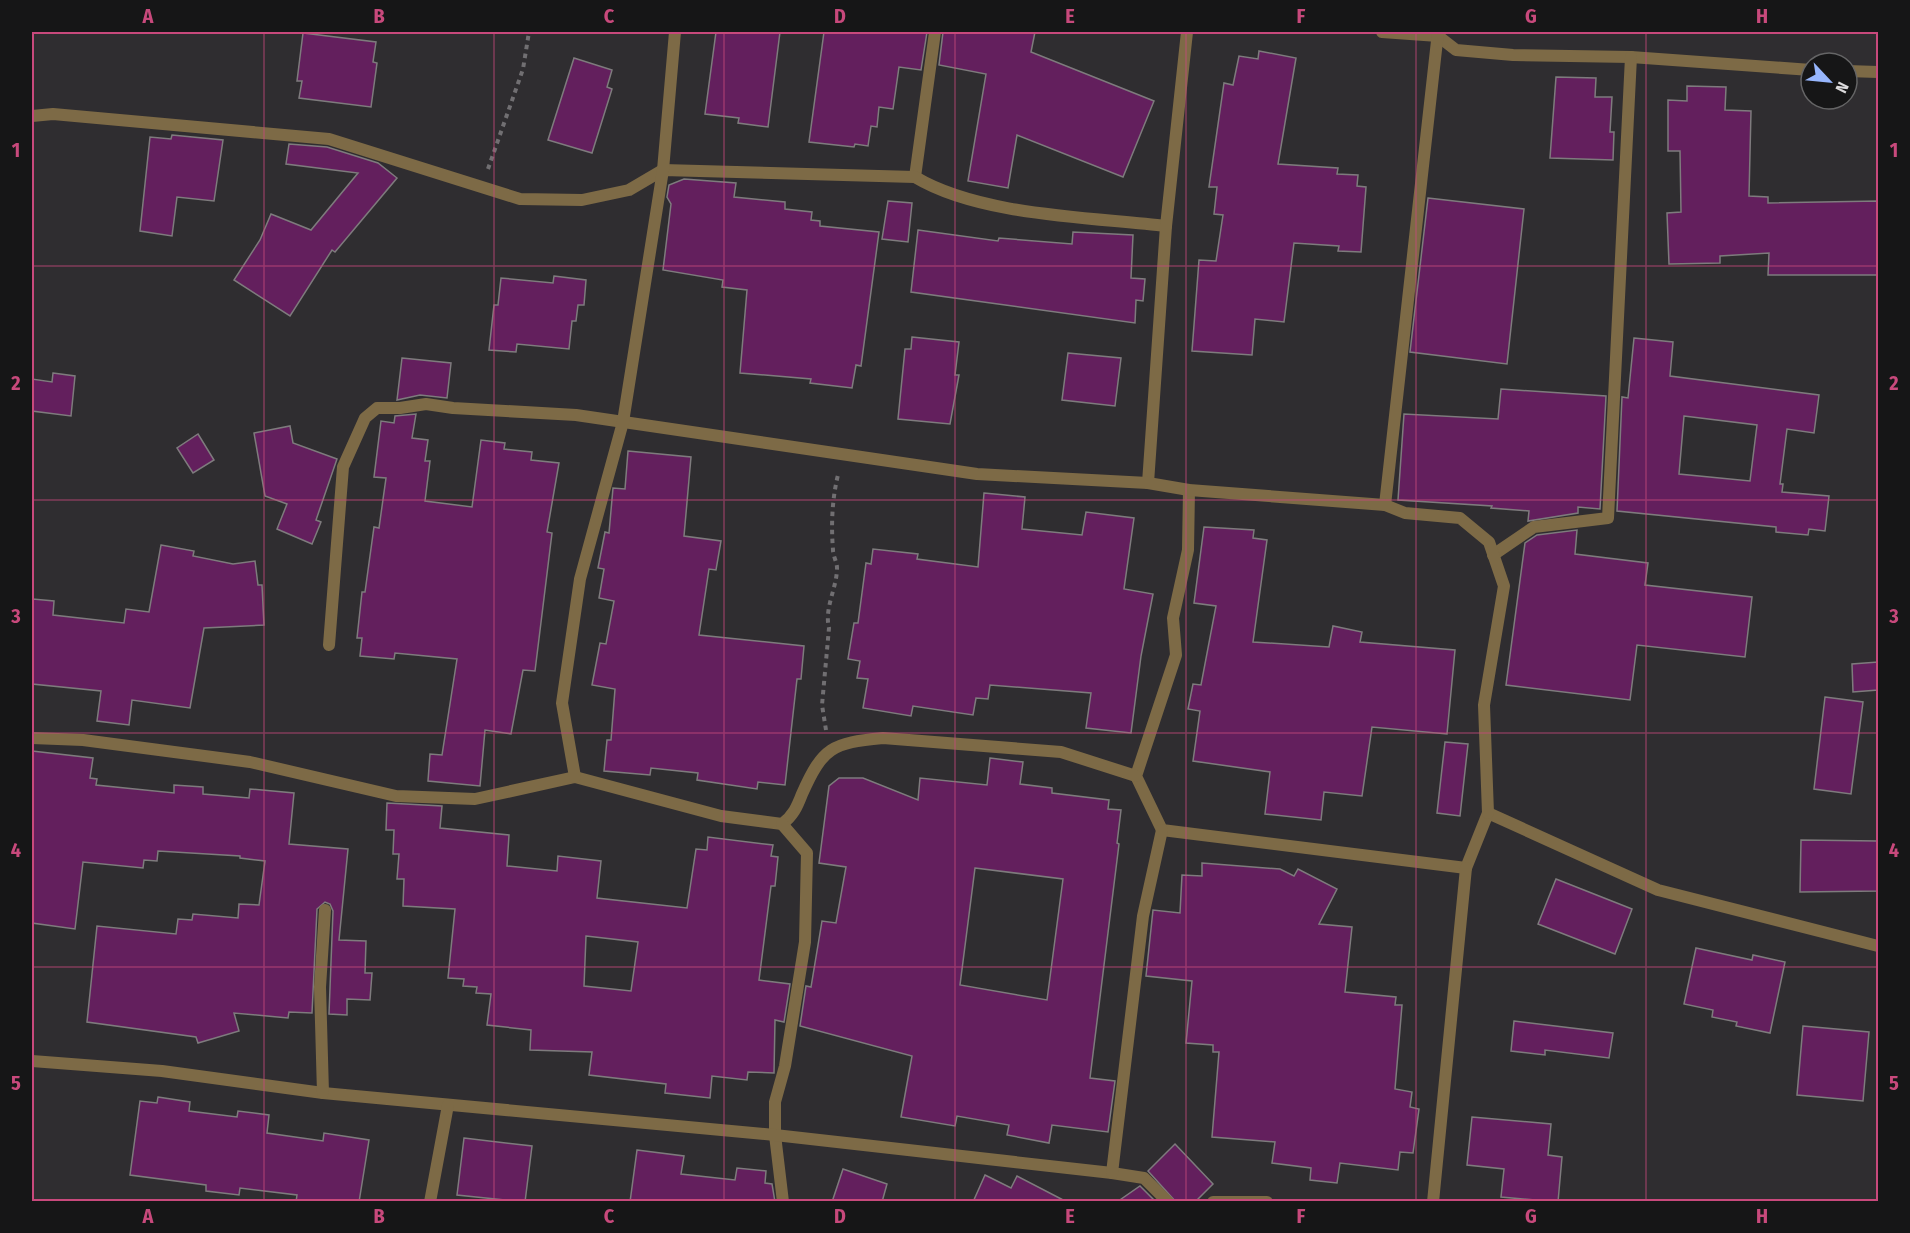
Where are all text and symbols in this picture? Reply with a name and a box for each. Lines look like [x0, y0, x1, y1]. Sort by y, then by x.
text: A [142, 4, 155, 28]
text: B [373, 4, 385, 28]
text: C [604, 4, 615, 28]
text: D [834, 4, 846, 28]
text: E [1065, 4, 1075, 28]
text: F [1297, 4, 1306, 28]
text: G [1525, 4, 1537, 28]
text: H [1756, 4, 1768, 28]
north arrow [1799, 51, 1859, 111]
text: N [1831, 79, 1853, 96]
text: 1 [12, 138, 20, 162]
text: 1 [1890, 138, 1898, 162]
text: 2 [10, 371, 21, 395]
text: 2 [1888, 371, 1899, 395]
text: 3 [10, 604, 21, 628]
text: 3 [1888, 604, 1899, 628]
text: 4 [11, 838, 21, 862]
text: 4 [1889, 838, 1899, 862]
text: 5 [11, 1071, 21, 1095]
text: 5 [1889, 1071, 1899, 1095]
text: A [142, 1204, 155, 1228]
text: B [373, 1204, 385, 1228]
text: C [604, 1204, 615, 1228]
text: D [834, 1204, 846, 1228]
text: E [1065, 1204, 1075, 1228]
text: F [1297, 1204, 1306, 1228]
text: G [1525, 1204, 1537, 1228]
text: H [1756, 1204, 1768, 1228]

